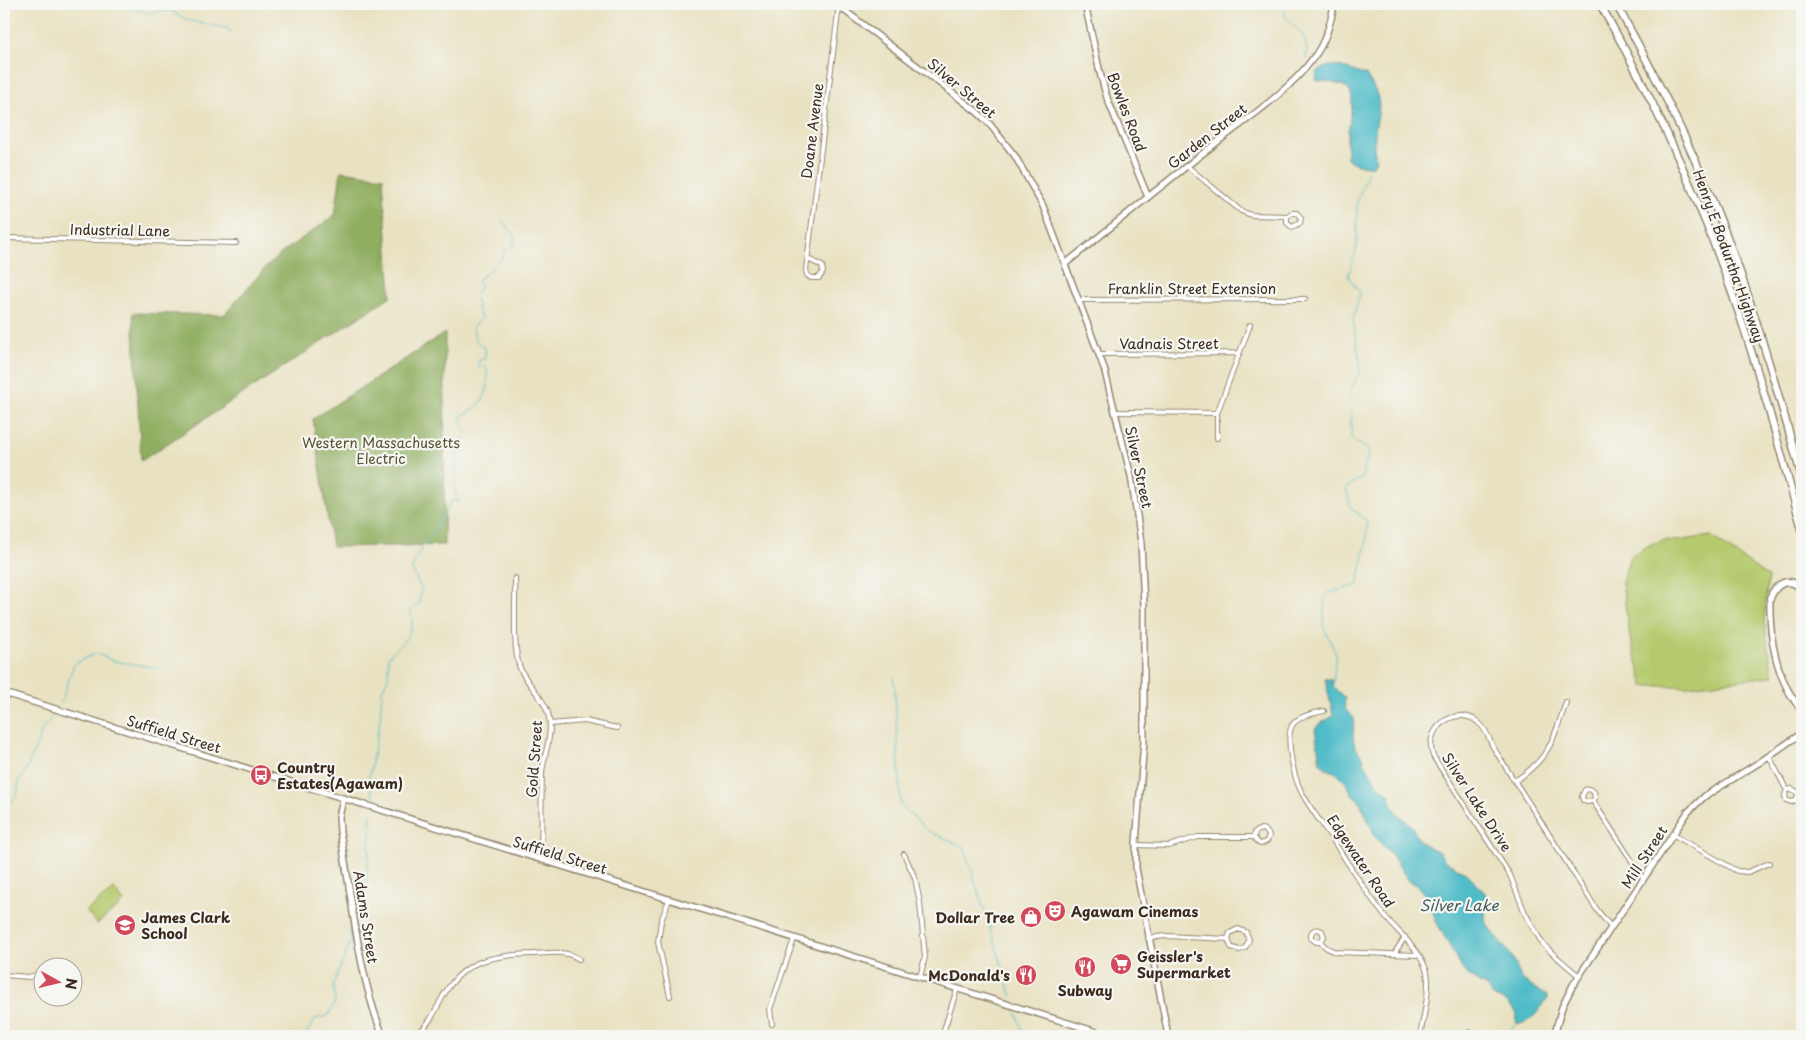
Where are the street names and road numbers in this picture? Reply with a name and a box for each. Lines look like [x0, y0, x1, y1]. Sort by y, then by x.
street label: Silver Street [923, 53, 1001, 123]
street label: Bowles Road [1102, 69, 1152, 155]
street label: Doane Avenue [796, 82, 828, 180]
street label: Garden Street [1163, 98, 1251, 174]
street label: Henry E Bodurtha Highway [1688, 167, 1770, 345]
street label: Industrial Lane [70, 219, 170, 241]
street label: Franklin Street Extension [1108, 278, 1276, 299]
street label: Vadnais Street [1119, 333, 1219, 354]
street label: Silver Street [1120, 424, 1158, 510]
street label: Suffield Street [124, 710, 224, 758]
street label: Gold Street [521, 719, 547, 798]
street label: Silver Lake Drive [1437, 748, 1517, 856]
street label: Edgewater Road [1322, 810, 1400, 912]
street label: Mill Street [1616, 821, 1672, 892]
street label: Suffield Street [510, 831, 610, 879]
street label: Adams Street [348, 869, 384, 965]

